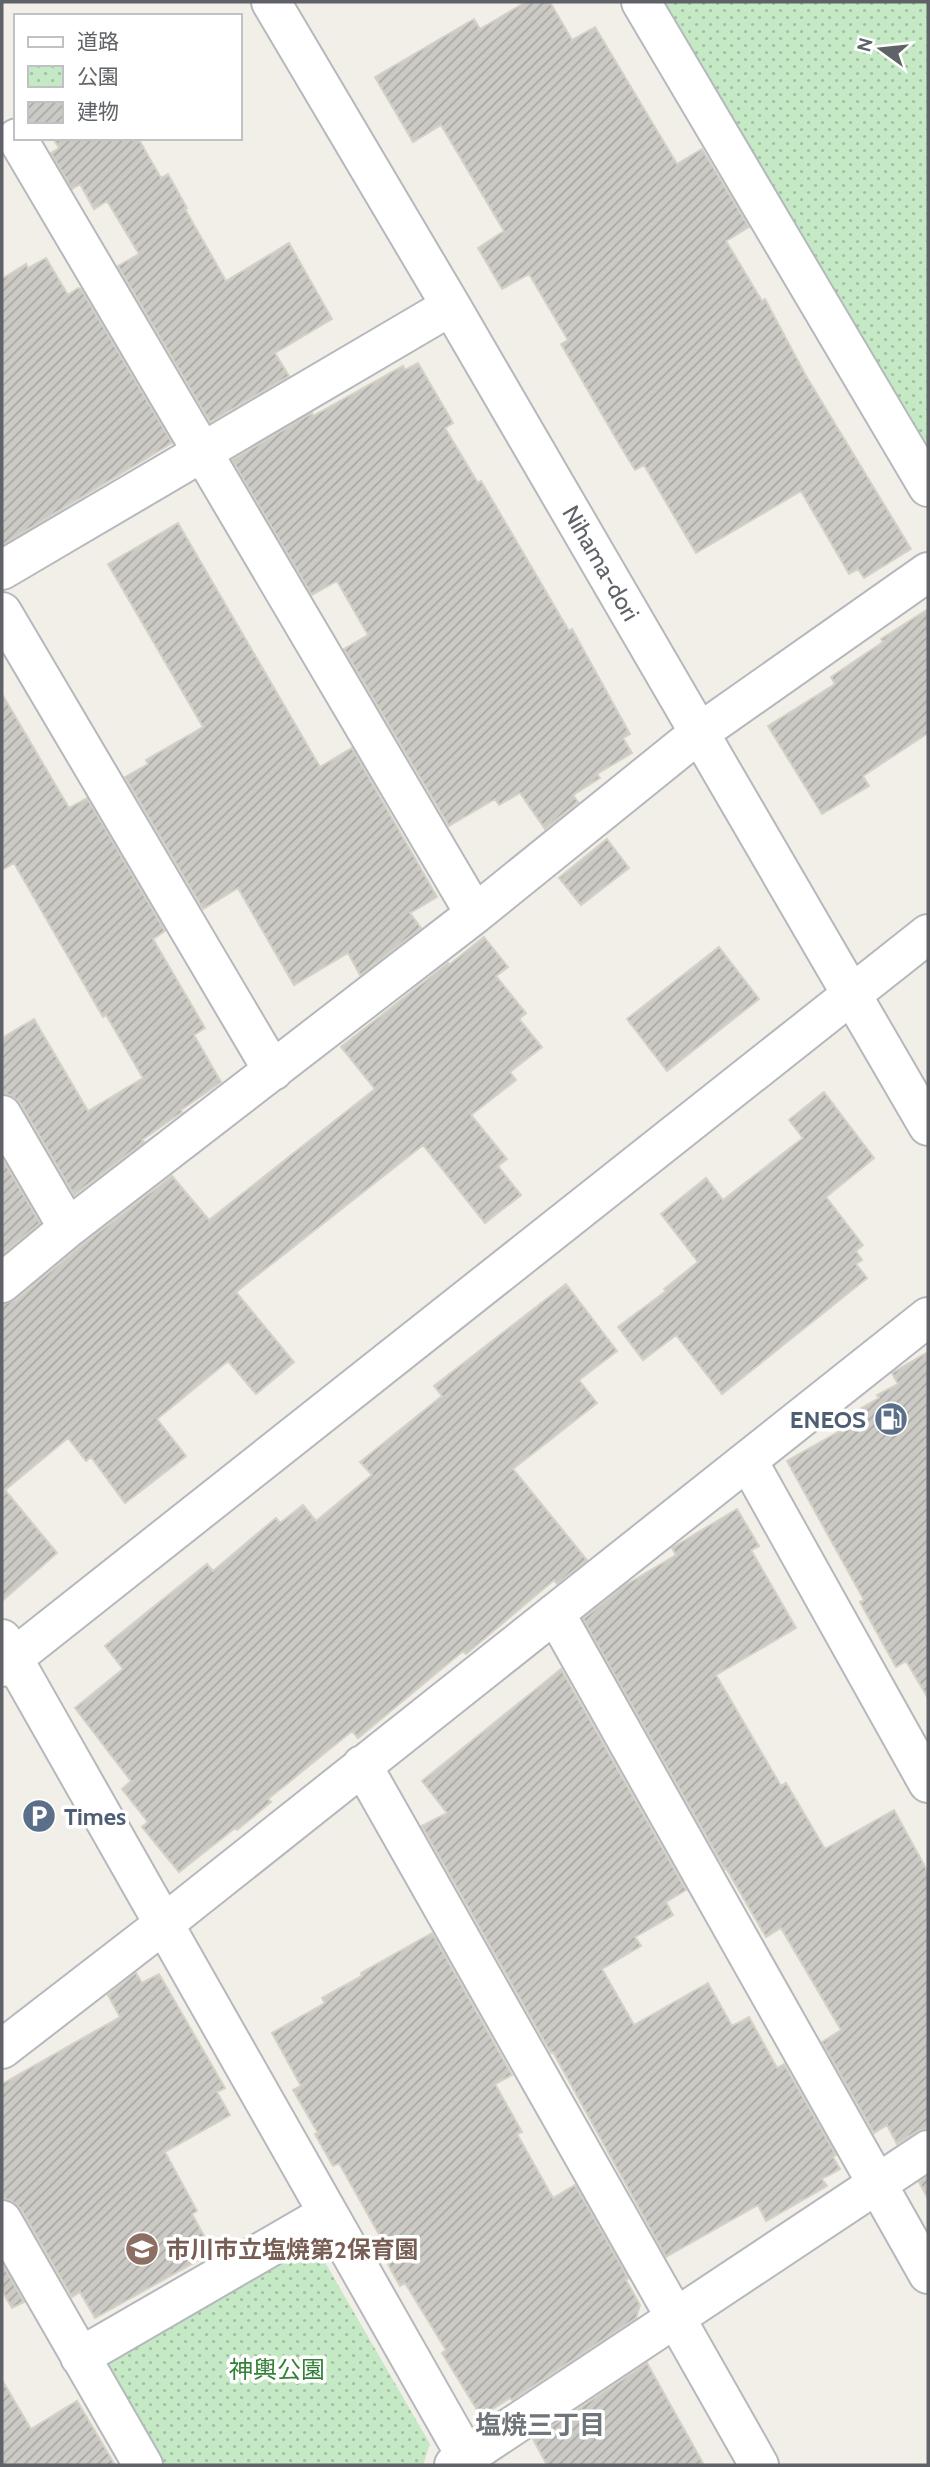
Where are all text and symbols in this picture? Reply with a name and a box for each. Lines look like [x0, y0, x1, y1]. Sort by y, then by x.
legend [14, 14, 242, 140]
north arrow [846, 14, 916, 84]
text: 道路 [77, 29, 119, 54]
text: N [852, 35, 878, 54]
text: 公園 [77, 64, 119, 89]
text: 建物 [77, 99, 119, 124]
street label: Nihama-dori [556, 500, 646, 626]
fuel station icon: ENEOS [872, 1400, 910, 1438]
place label: ENEOS [790, 1405, 866, 1434]
parking icon: Times [20, 1797, 58, 1835]
place label: Times [64, 1802, 126, 1831]
school or university icon: 市川市立塩焼第2保育園 [123, 2230, 161, 2268]
place label: 市川市立塩焼第2保育園 [166, 2235, 419, 2264]
park label: 神輿公園 [229, 2355, 325, 2384]
district label: 塩焼三丁目 [475, 2409, 605, 2441]

